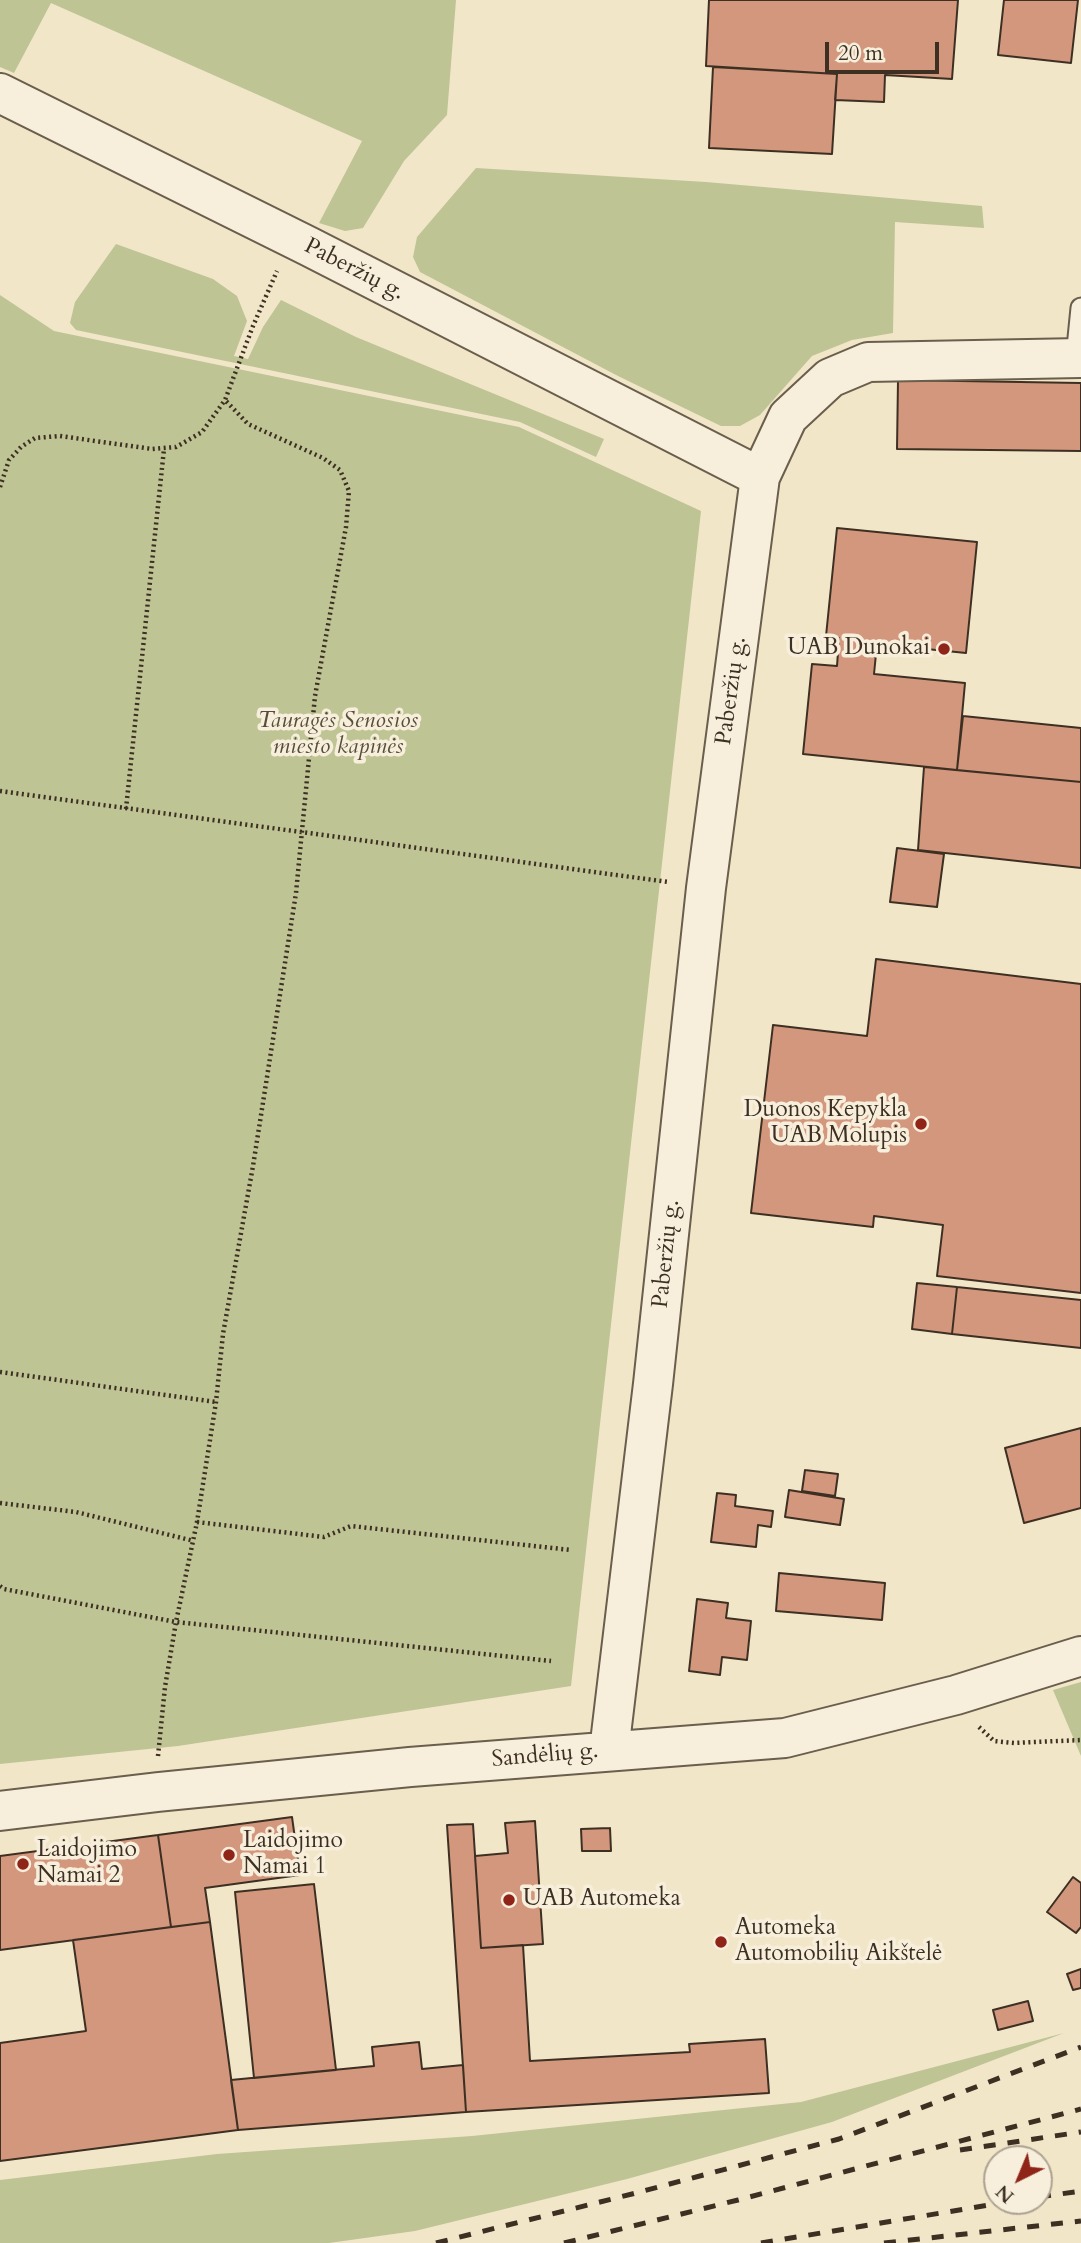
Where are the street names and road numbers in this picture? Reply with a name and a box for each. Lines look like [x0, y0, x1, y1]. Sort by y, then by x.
street label: Paberžių g. [299, 233, 409, 307]
street label: Paberžių g. [711, 635, 753, 747]
street label: Paberžių g. [648, 1198, 686, 1310]
street label: Sandėlių g. [491, 1738, 599, 1774]

